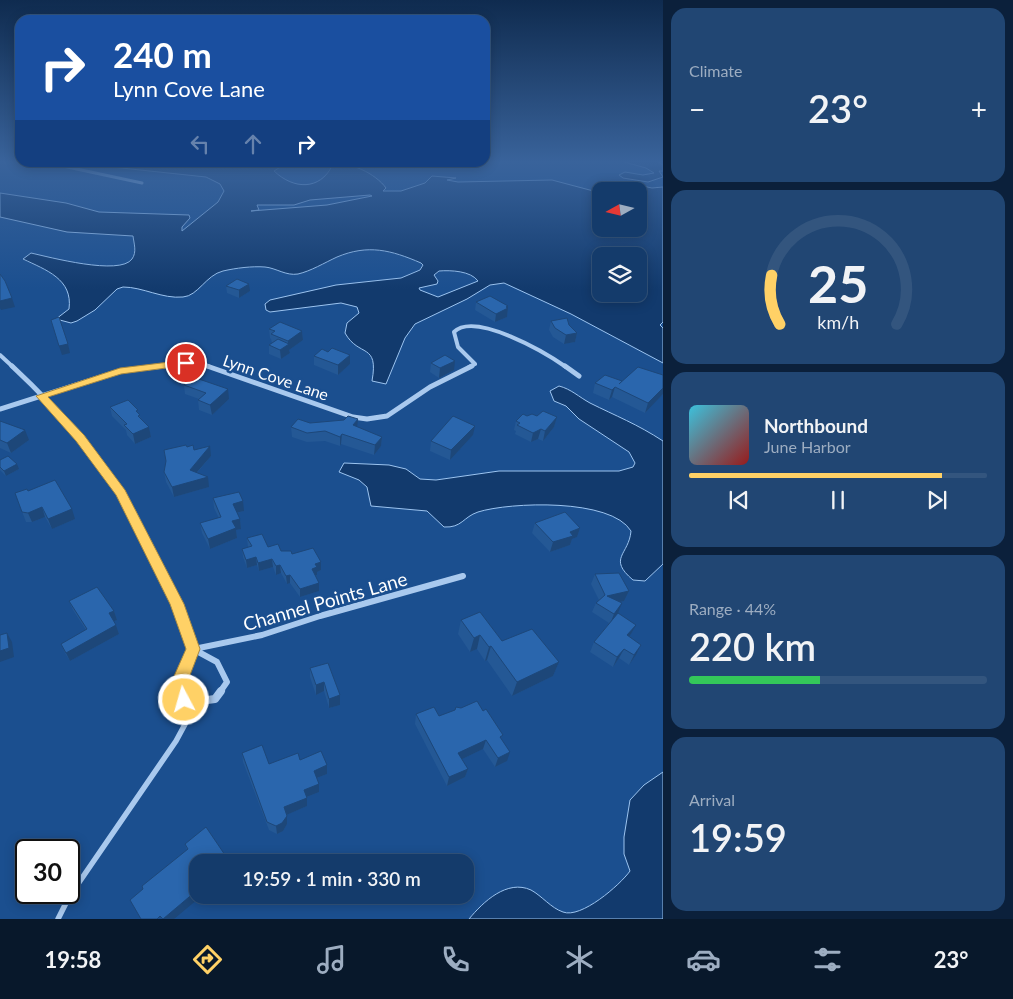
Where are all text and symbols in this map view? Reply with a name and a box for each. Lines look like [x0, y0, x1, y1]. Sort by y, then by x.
text: 240 m [113, 33, 212, 75]
icon: right [30, 35, 95, 100]
text: Climate [689, 61, 742, 80]
text: Lynn Cove Lane [113, 75, 265, 102]
text: 23° [808, 85, 868, 131]
text: − [689, 92, 705, 126]
text: + [971, 92, 987, 126]
icon: left [186, 130, 214, 158]
icon: ahead [239, 130, 267, 158]
icon: right [292, 130, 320, 158]
north arrow [592, 182, 648, 238]
map controls [592, 182, 647, 302]
button: layers [592, 247, 647, 302]
text: 25 [808, 252, 868, 314]
text: km/h [817, 311, 859, 333]
pin [165, 342, 207, 384]
icon: arrive [172, 349, 200, 377]
street label: Lynn Cove Lane [221, 350, 331, 404]
text: Northbound [764, 414, 868, 437]
text: June Harbor [764, 437, 851, 456]
icon: previous [725, 486, 753, 514]
icon: pause [824, 486, 852, 514]
icon: next [923, 486, 951, 514]
street label: Channel Points Lane [240, 567, 410, 635]
text: Range · 44% [689, 599, 776, 618]
text: 220 km [689, 623, 816, 669]
position arrow [157, 673, 209, 725]
text: Arrival [689, 790, 735, 809]
text: 19:59 [689, 814, 787, 860]
speed limit sign: 30 [15, 839, 80, 904]
text: 19:59 · 1 min · 330 m [242, 867, 421, 890]
icon: directions [190, 942, 225, 977]
icon: music [314, 942, 349, 977]
icon: phone [438, 942, 473, 977]
icon: climate [562, 942, 597, 977]
icon: car [686, 942, 721, 977]
icon: filters [810, 942, 845, 977]
text: 19:58 [44, 946, 101, 973]
text: 23° [934, 946, 968, 973]

